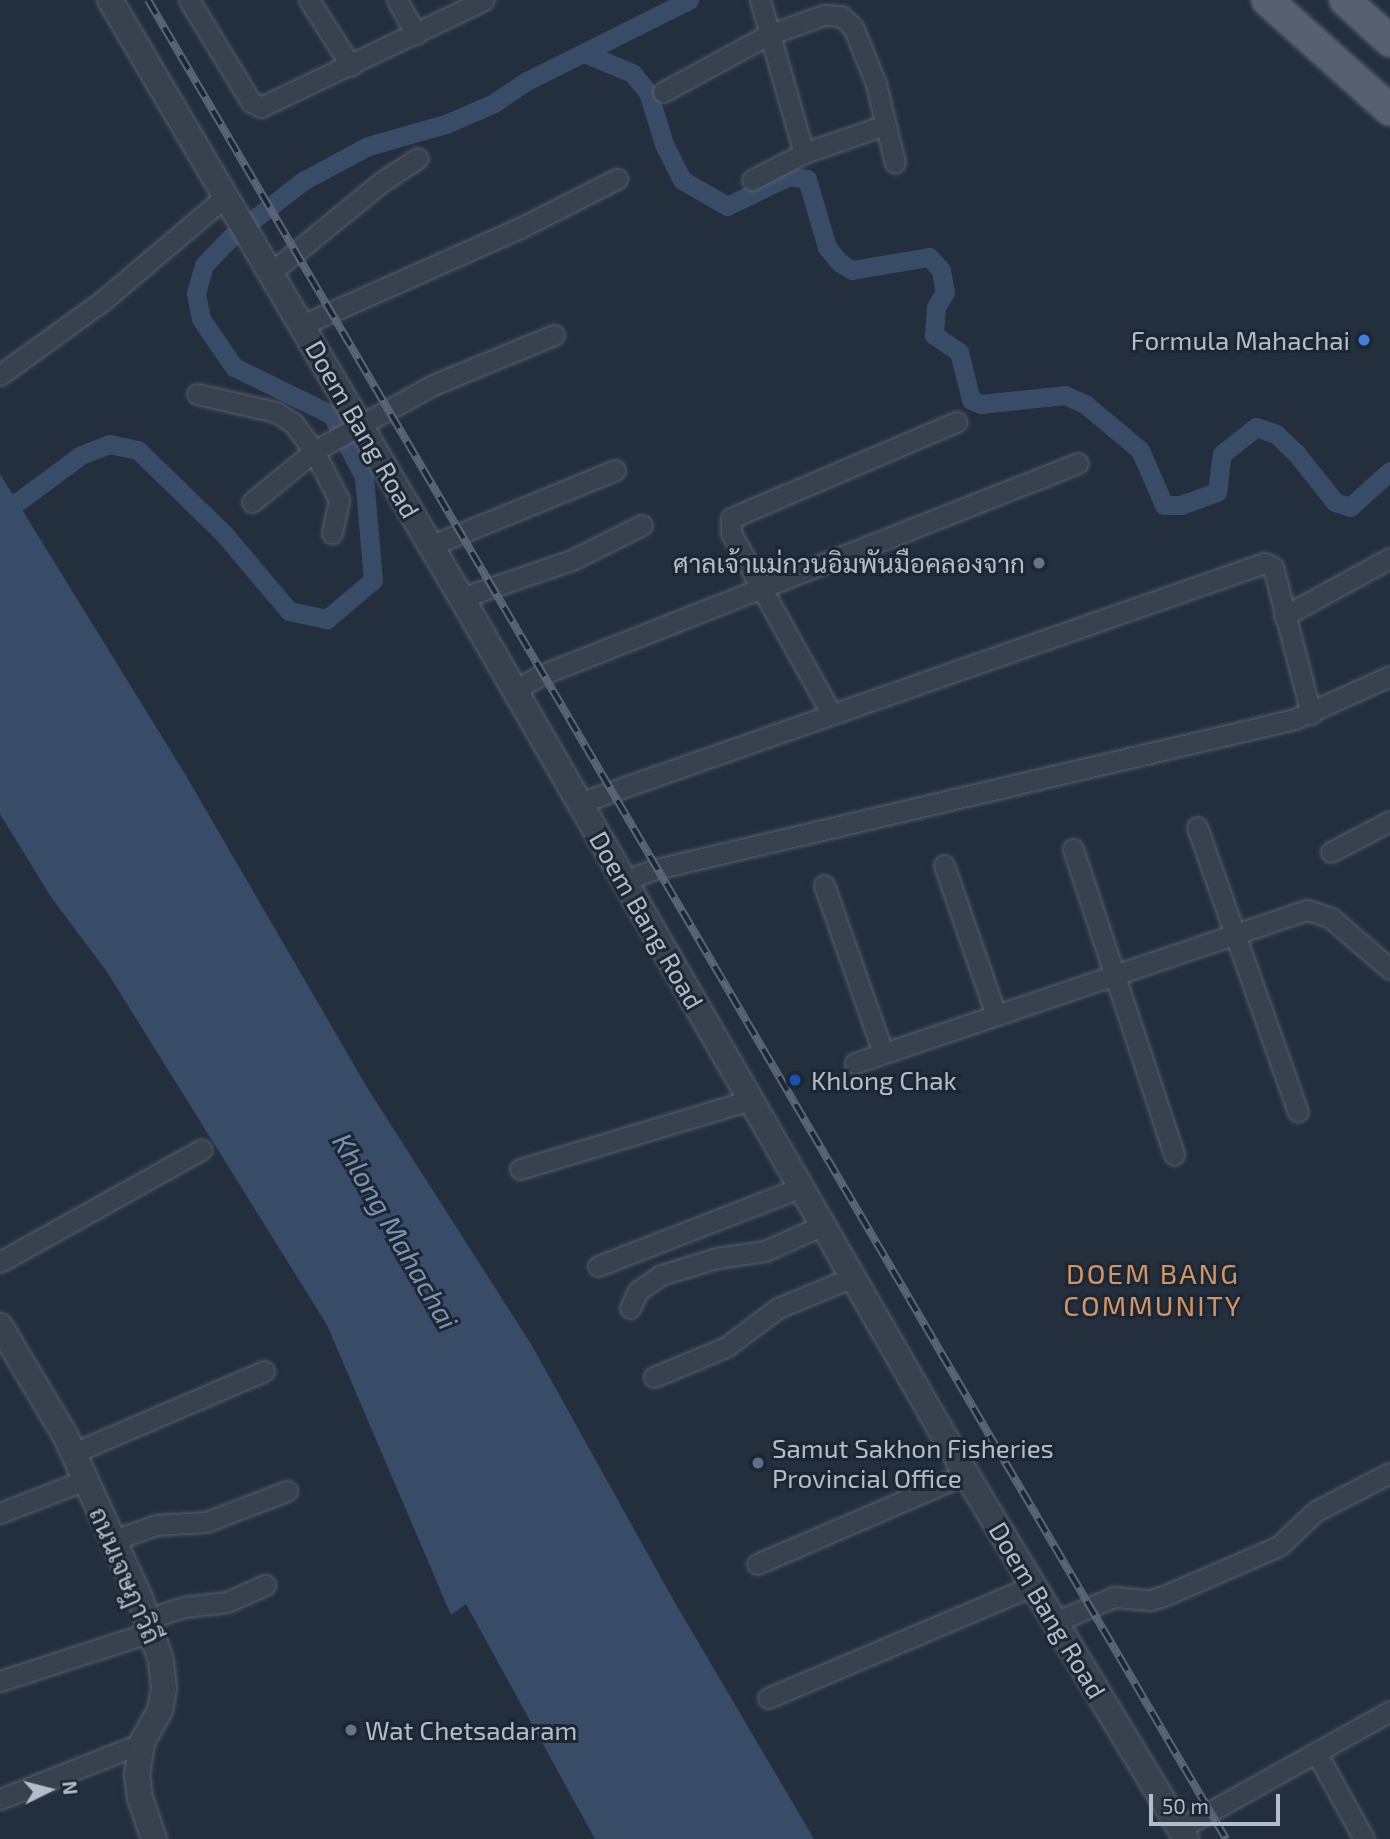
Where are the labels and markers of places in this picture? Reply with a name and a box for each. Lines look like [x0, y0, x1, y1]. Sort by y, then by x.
place label: Formula Mahachai [1131, 324, 1350, 356]
marker: Formula Mahachai [1356, 332, 1372, 348]
place label: ศาลเจ้าแม่กวนอิมพันมือคลองจาก [673, 547, 1025, 579]
marker: ศาลเจ้าแม่กวนอิมพันมือคลองจาก [1031, 555, 1047, 571]
place label: Khlong Chak [811, 1064, 957, 1096]
marker: Khlong Chak [785, 1070, 805, 1090]
place label: Samut Sakhon Fisheries Provincial Office [772, 1432, 1054, 1494]
marker: Samut Sakhon Fisheries Provincial Office [750, 1455, 766, 1471]
place label: Wat Chetsadaram [365, 1714, 577, 1746]
marker: Wat Chetsadaram [343, 1722, 359, 1738]

